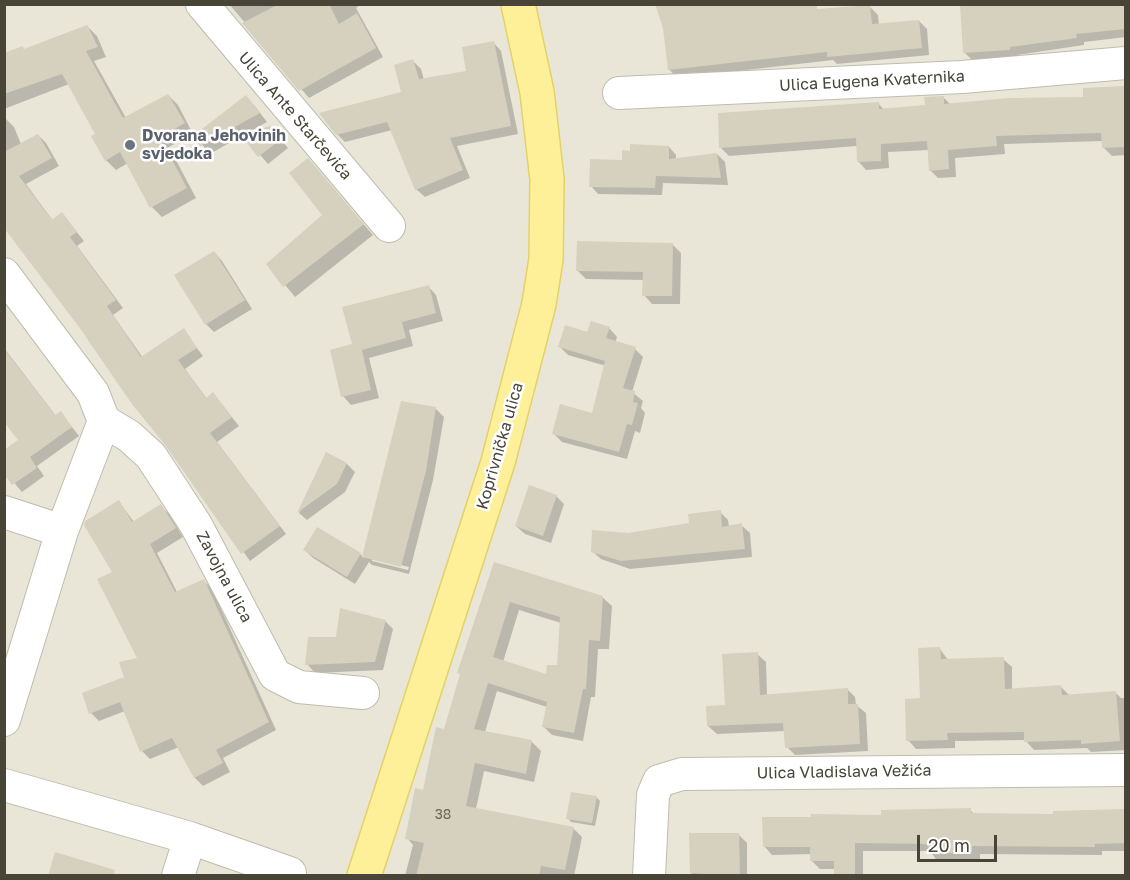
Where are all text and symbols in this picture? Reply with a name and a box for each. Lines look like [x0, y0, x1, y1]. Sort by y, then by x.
street label: Ulica Ante Starčevića [234, 48, 356, 184]
street label: Ulica Eugena Kvaternika [779, 67, 965, 95]
place label: Dvorana Jehovinih svjedoka [142, 126, 286, 164]
marker: Dvorana Jehovinih svjedoka [123, 138, 137, 152]
street label: Koprivnička ulica [473, 380, 527, 512]
street label: Zavojna ulica [192, 528, 256, 626]
street label: Ulica Vladislava Vežića [756, 761, 932, 783]
house number: 38 [435, 807, 451, 823]
scale bar [920, 823, 1000, 861]
text: 20 m [928, 834, 970, 856]

